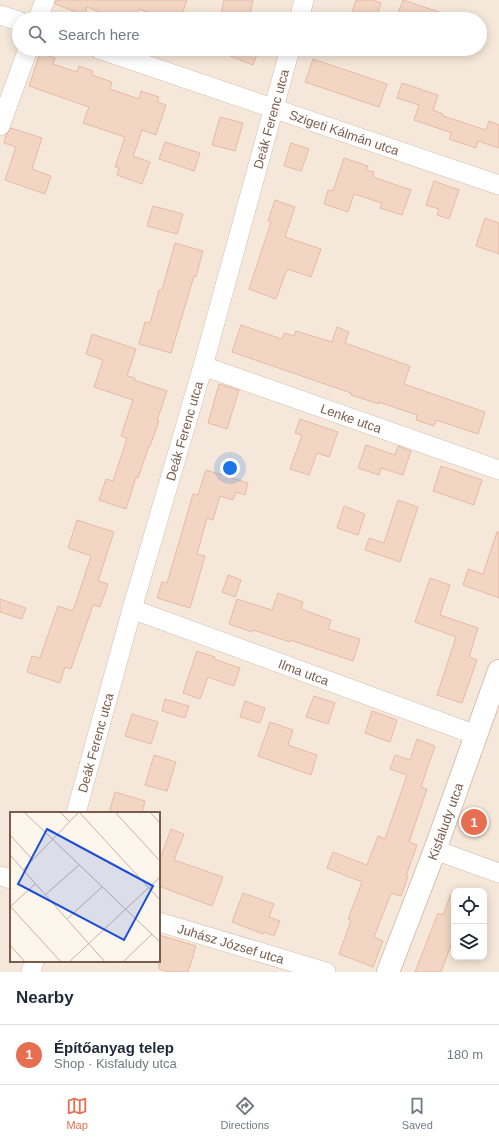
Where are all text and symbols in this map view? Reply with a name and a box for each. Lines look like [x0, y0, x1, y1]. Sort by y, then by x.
search box [12, 12, 487, 56]
icon: search [26, 23, 48, 45]
text: Search here [58, 26, 140, 43]
street label: Deák Ferenc utca [250, 67, 292, 170]
street label: Szigeti Kálmán utca [287, 107, 402, 159]
street label: Deák Ferenc utca [163, 379, 206, 483]
street label: Lenke utca [318, 401, 384, 436]
your location [220, 458, 240, 478]
street label: Ilma utca [276, 656, 332, 689]
street label: Deák Ferenc utca [75, 690, 117, 794]
street label: Kisfaludy utca [425, 780, 467, 862]
pin: 1 [461, 807, 487, 837]
inset map [10, 812, 160, 962]
map controls [451, 888, 487, 960]
button: locate [451, 888, 487, 924]
street label: Juhász József utca [176, 921, 287, 967]
button: layers [451, 924, 487, 960]
text: Nearby [16, 988, 74, 1007]
text: Építőanyag telep [54, 1039, 174, 1056]
text: 1 [25, 1047, 33, 1062]
text: 180 m [447, 1047, 483, 1062]
text: Shop · Kisfaludy utca [54, 1056, 177, 1071]
tab: Map [66, 1095, 88, 1131]
tab: Directions [220, 1095, 269, 1131]
tab: Saved [402, 1095, 433, 1131]

